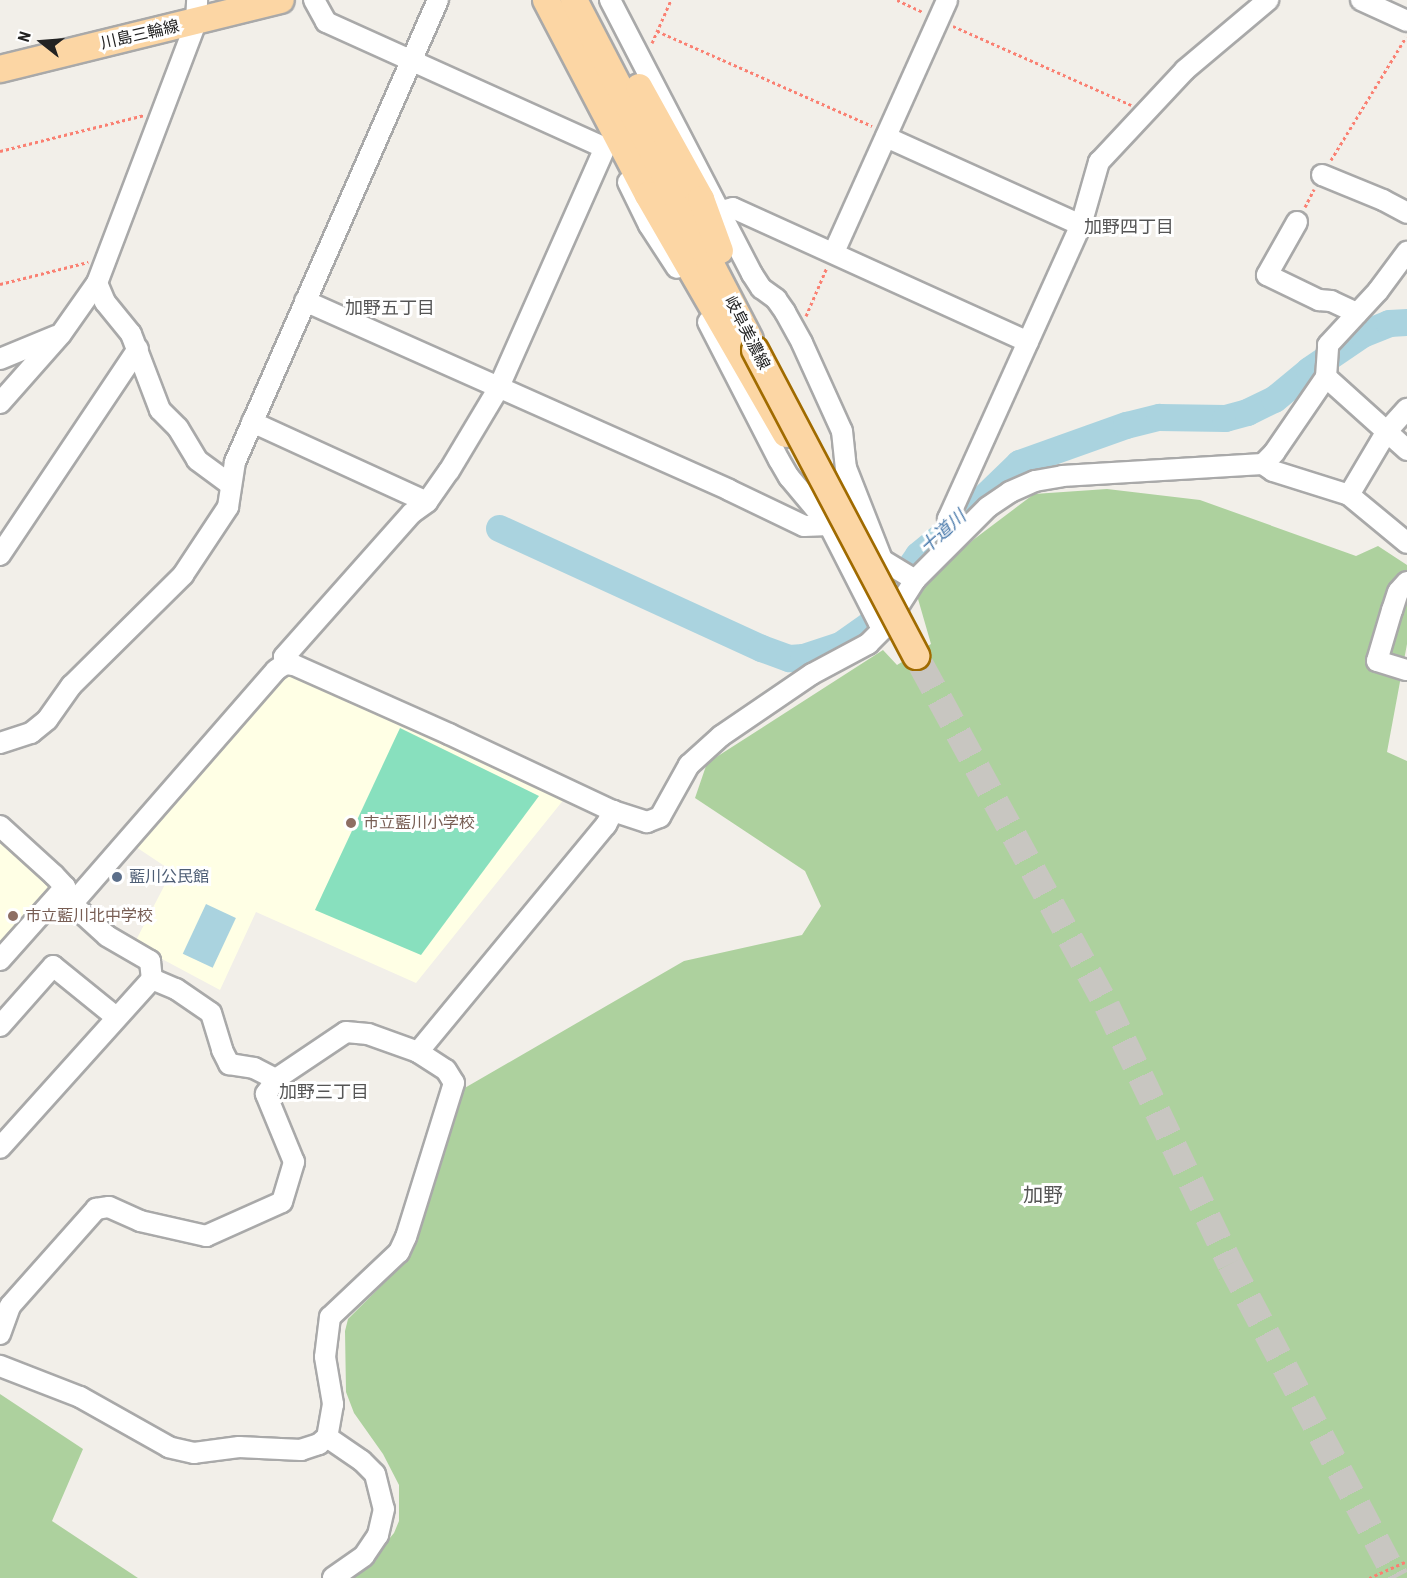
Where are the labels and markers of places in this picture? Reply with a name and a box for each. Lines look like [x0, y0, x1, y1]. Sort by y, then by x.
place label: 市立藍川小学校 [363, 813, 475, 833]
marker: 市立藍川小学校 [344, 816, 358, 830]
place label: 藍川公民館 [129, 867, 209, 887]
marker: 藍川公民館 [110, 870, 124, 884]
place label: 市立藍川北中学校 [25, 906, 153, 926]
marker: 市立藍川北中学校 [6, 909, 20, 923]

